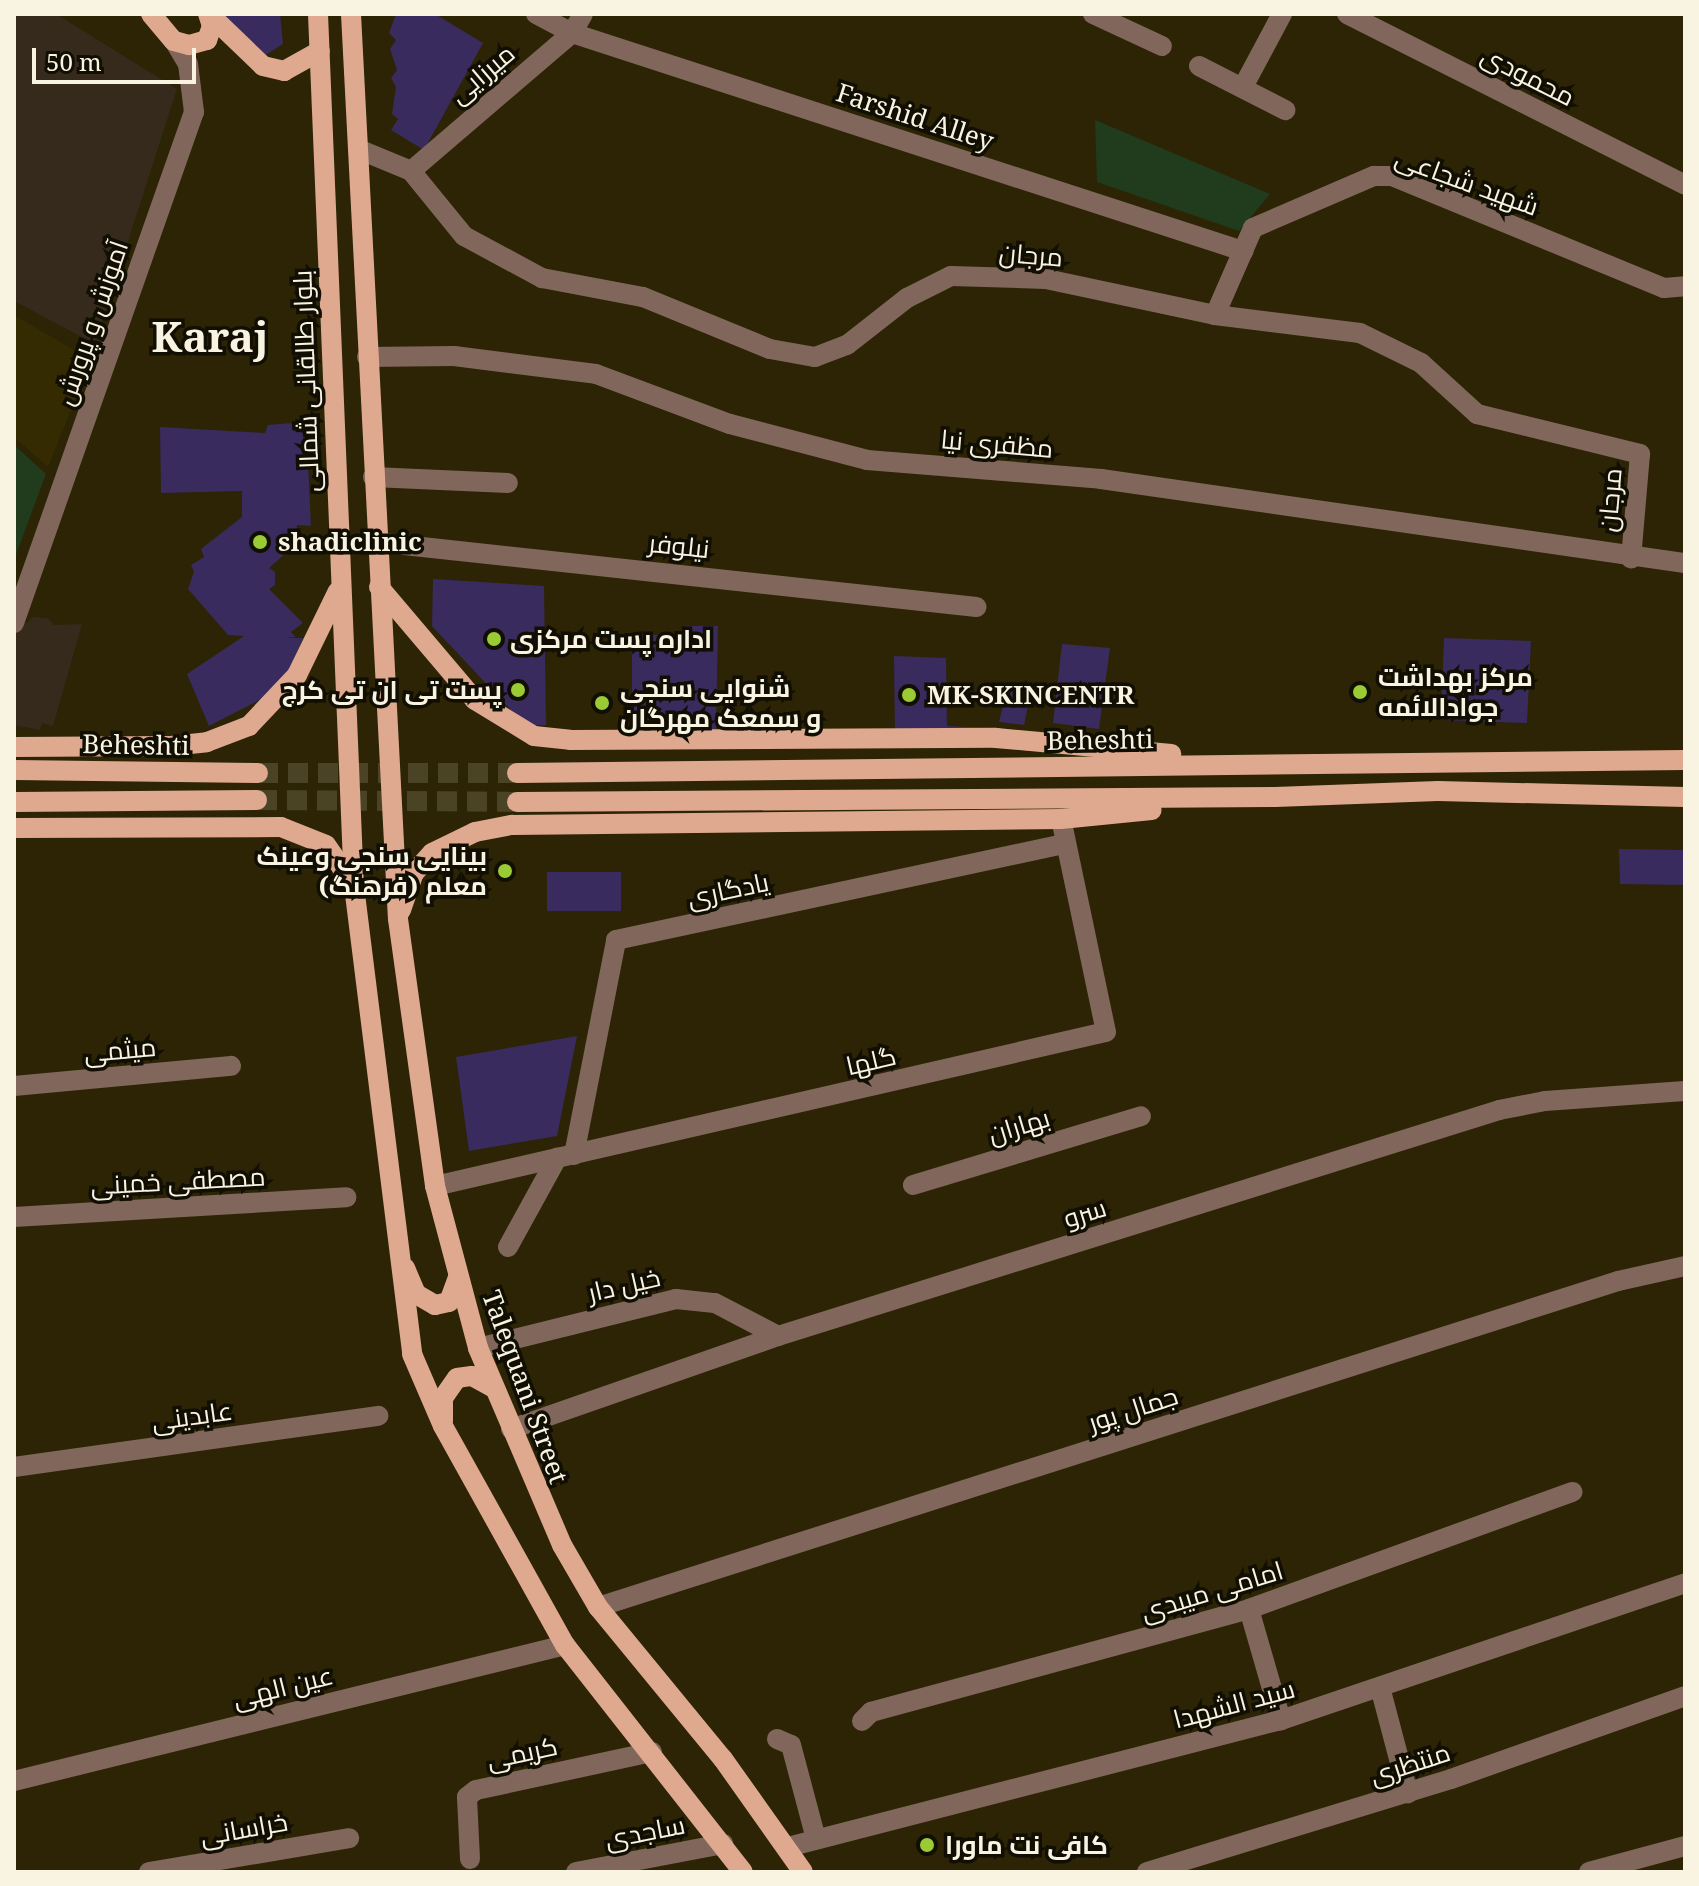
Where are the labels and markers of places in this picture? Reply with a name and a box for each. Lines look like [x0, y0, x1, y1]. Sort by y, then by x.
place label: shadiclinic [278, 526, 422, 558]
marker: shadiclinic [249, 531, 271, 553]
place label: اداره پست مرکزی [510, 623, 712, 655]
marker: اداره پست مرکزی [485, 630, 503, 648]
place label: مرکز بهداشت جوادالائمه [1378, 661, 1533, 722]
place label: شنوایی سنجی و سمعک مهرگان [620, 672, 821, 734]
place label: پست تی ان تی کرج [282, 674, 502, 706]
place label: MK-SKINCENTR [927, 679, 1134, 711]
marker: پست تی ان تی کرج [509, 681, 527, 699]
marker: مرکز بهداشت جوادالائمه [1349, 681, 1371, 703]
marker: MK-SKINCENTR [898, 684, 920, 706]
marker: شنوایی سنجی و سمعک مهرگان [591, 692, 613, 714]
place label: بینایی سنجی وعینک معلم (فرهنگ) [257, 840, 487, 902]
marker: بینایی سنجی وعینک معلم (فرهنگ) [494, 860, 516, 882]
place label: کافی نت ماورا [945, 1829, 1108, 1861]
marker: کافی نت ماورا [916, 1834, 938, 1856]

